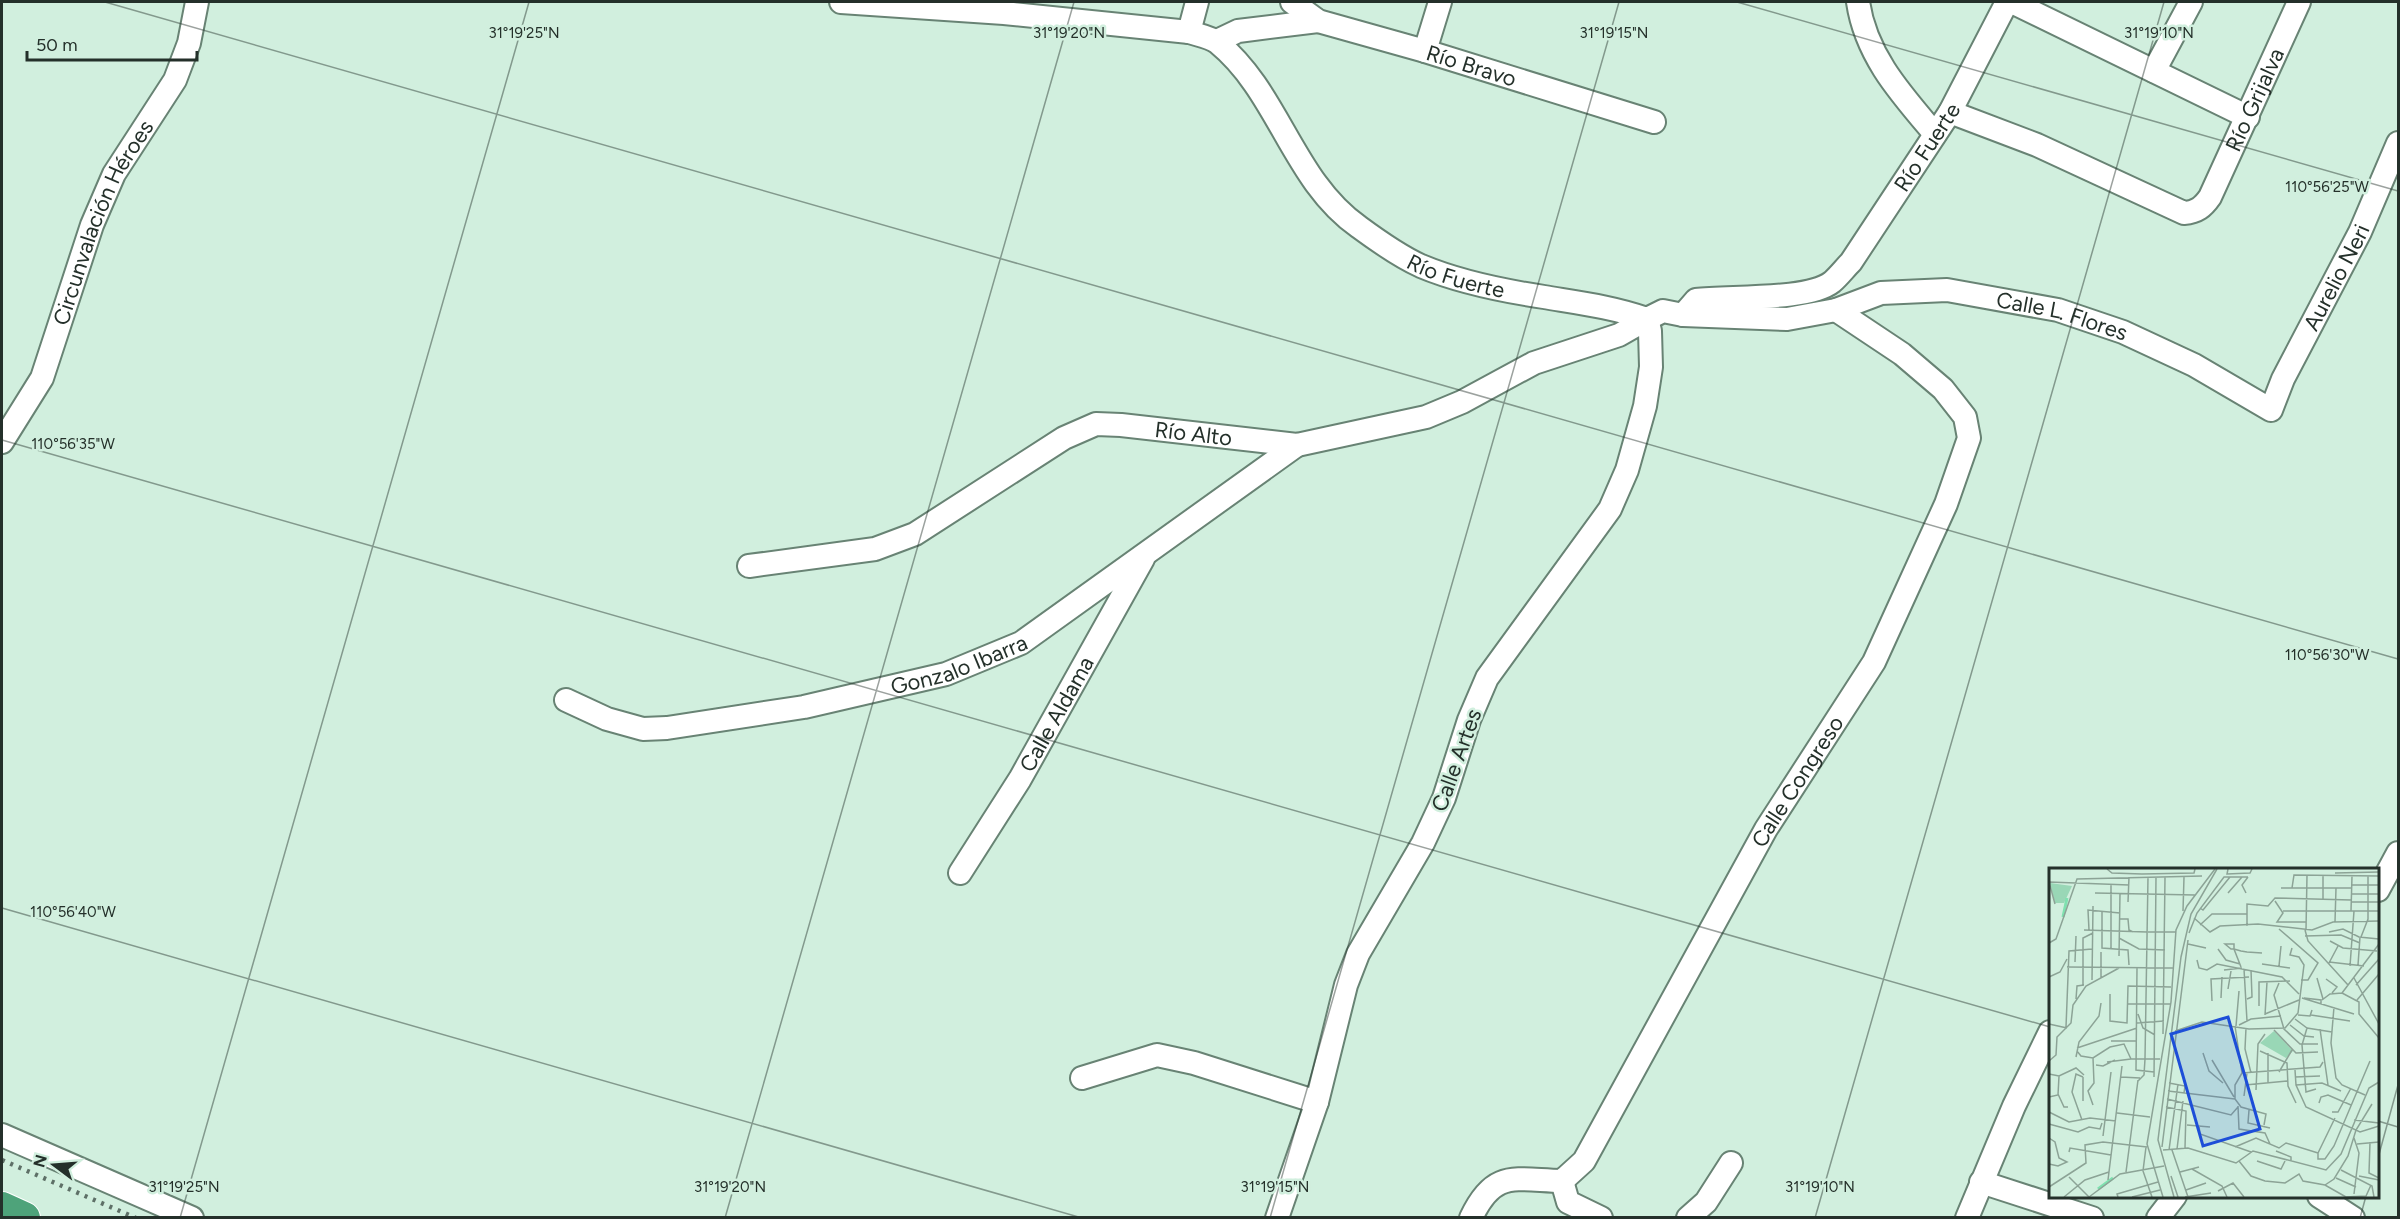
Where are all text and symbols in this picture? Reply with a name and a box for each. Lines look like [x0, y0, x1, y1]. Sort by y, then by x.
scale bar [27, 24, 196, 62]
text: 31°19'25"N [489, 24, 560, 42]
text: 31°19'20"N [1033, 24, 1105, 42]
text: 31°19'15"N [1580, 24, 1648, 42]
text: 31°19'10"N [2124, 24, 2194, 42]
text: 50 m [36, 34, 78, 56]
street label: Río Bravo [1423, 39, 1520, 93]
street label: Río Grijalva [2220, 44, 2290, 156]
street label: Río Fuerte [1888, 99, 1966, 197]
street label: Circunvalación Héroes [47, 115, 159, 329]
text: 110°56'25"W [2285, 178, 2370, 196]
street label: Aurelio Neri [2298, 220, 2376, 335]
street label: Río Fuerte [1402, 248, 1507, 304]
street label: Calle L. Flores [1994, 286, 2131, 347]
street label: Río Alto [1153, 416, 1234, 452]
text: 110°56'35"W [31, 435, 115, 453]
street label: Gonzalo Ibarra [888, 629, 1031, 700]
text: 110°56'30"W [2285, 646, 2370, 664]
street label: Calle Aldama [1014, 652, 1100, 777]
street label: Calle Artes [1425, 705, 1487, 815]
street label: Calle Congreso [1746, 711, 1850, 852]
inset map [2049, 868, 2379, 1198]
text: 110°56'40"W [30, 903, 116, 921]
north arrow [24, 1135, 84, 1195]
text: N [29, 1152, 51, 1170]
text: 31°19'25"N [149, 1178, 220, 1196]
text: 31°19'20"N [694, 1178, 766, 1196]
text: 31°19'15"N [1241, 1178, 1309, 1196]
text: 31°19'10"N [1785, 1178, 1855, 1196]

